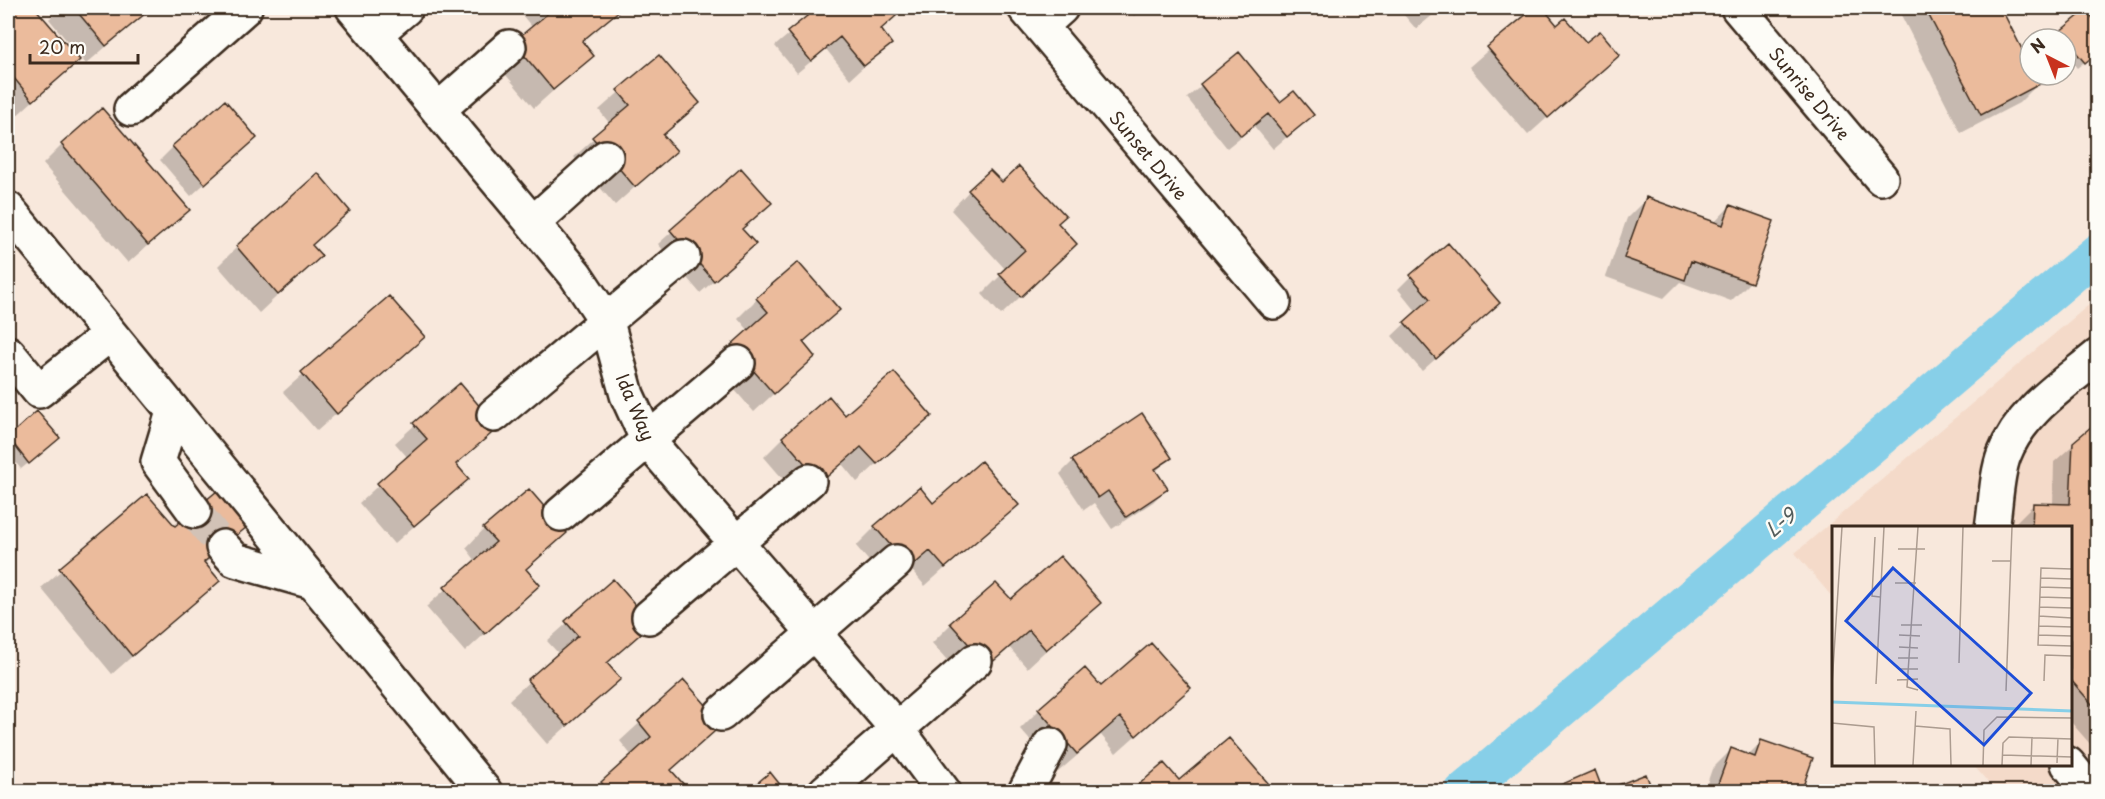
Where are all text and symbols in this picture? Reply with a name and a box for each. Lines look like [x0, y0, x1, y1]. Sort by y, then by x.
scale bar [30, 27, 138, 65]
north arrow [2018, 27, 2078, 87]
text: N [2025, 32, 2050, 58]
text: 20 m [39, 33, 85, 60]
street label: Sunrise Drive [1763, 41, 1857, 146]
street label: Sunset Drive [1103, 104, 1195, 206]
street label: Ida Way [610, 369, 662, 445]
water label: L-9 [1758, 499, 1804, 544]
inset map [1832, 526, 2072, 766]

